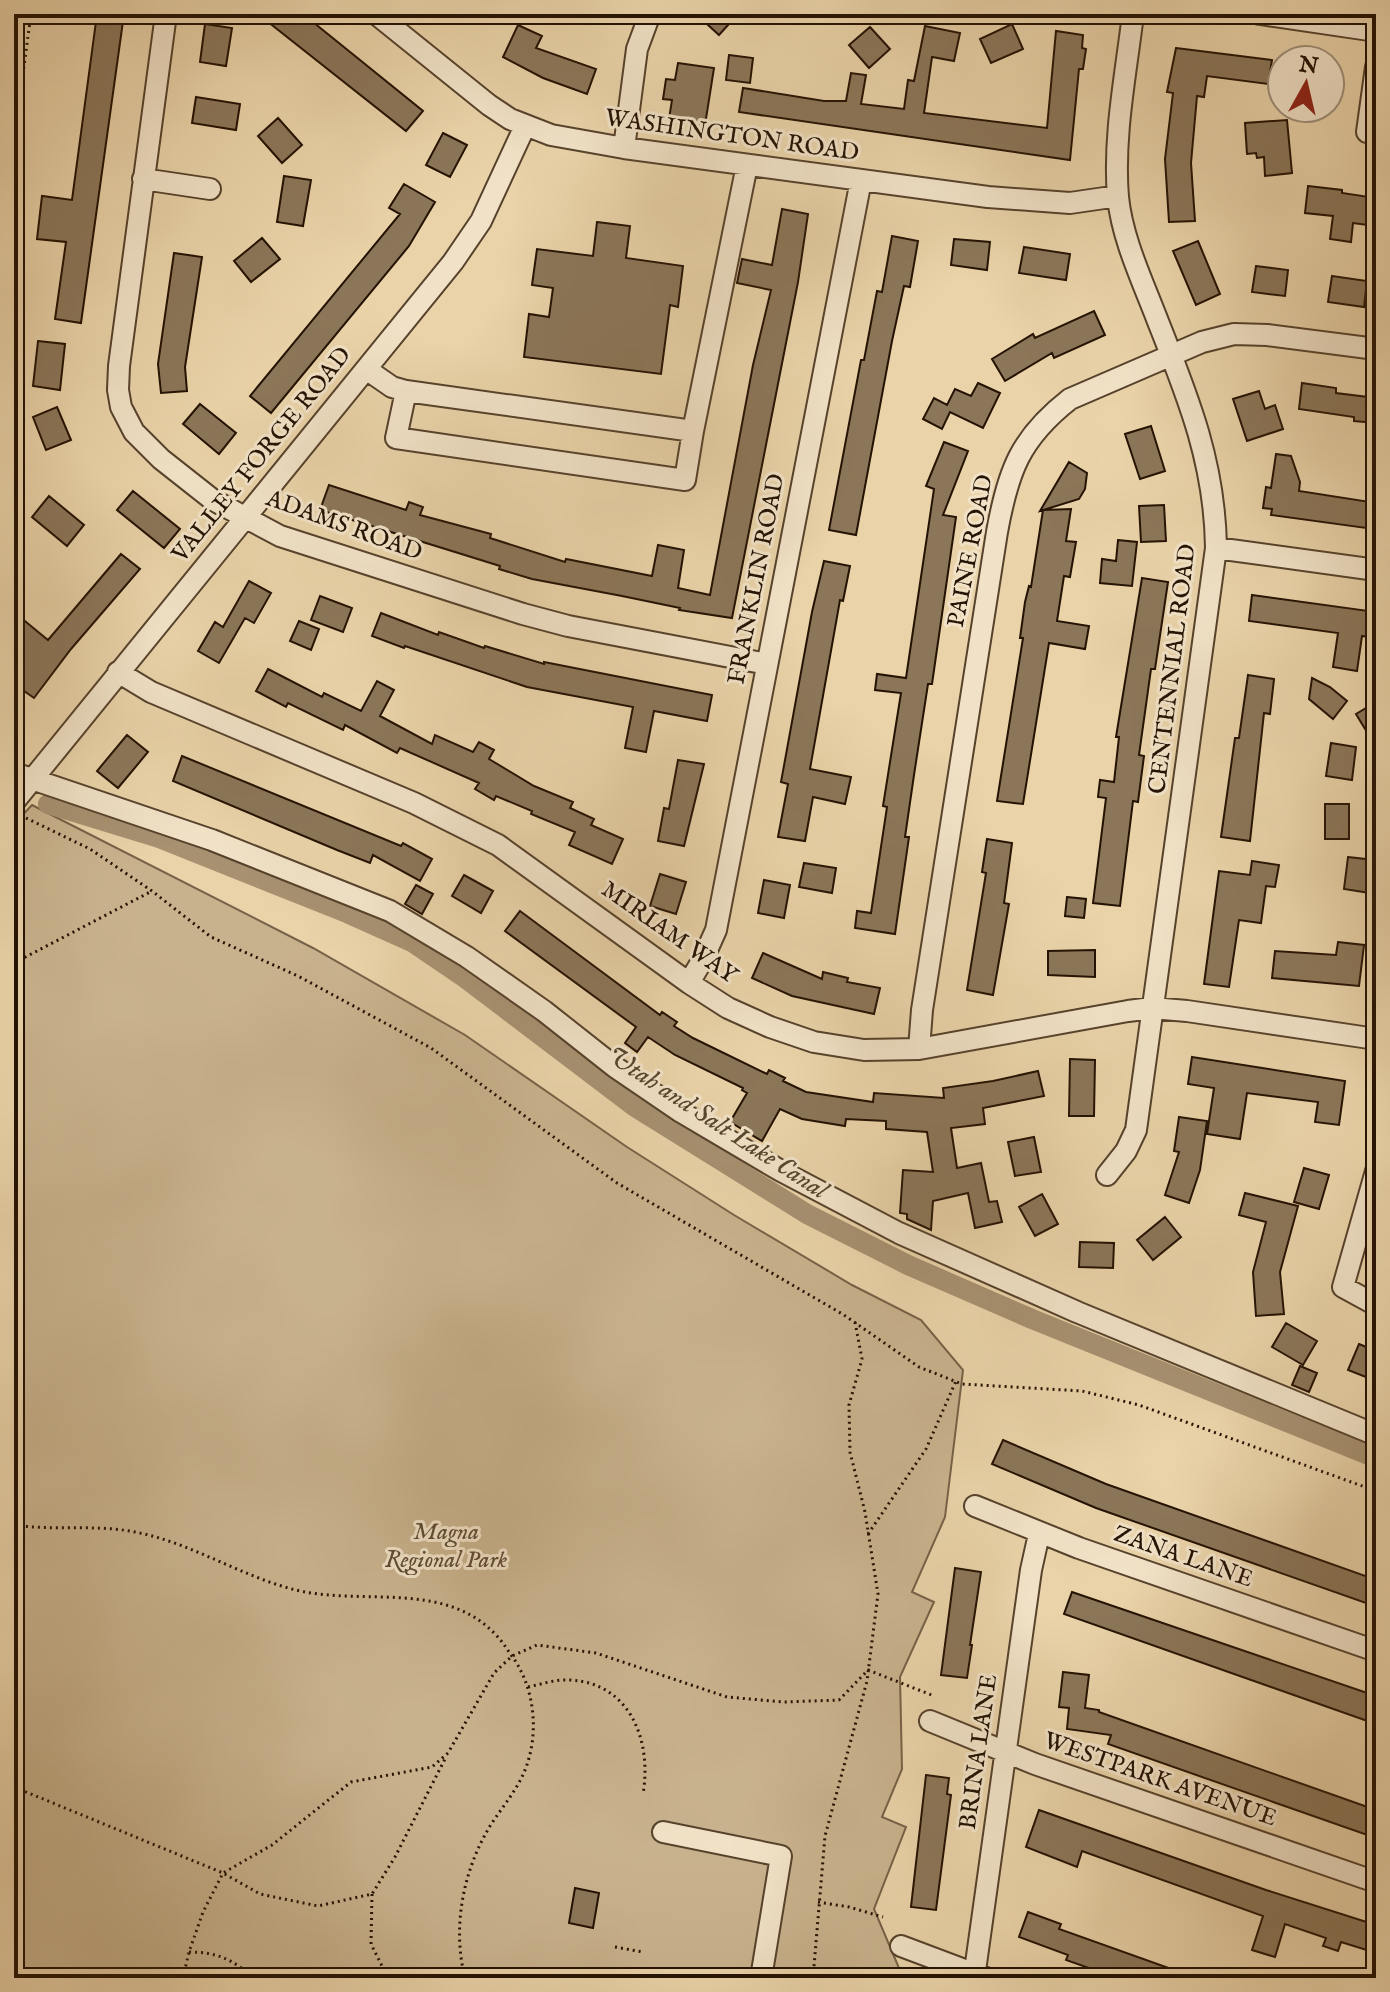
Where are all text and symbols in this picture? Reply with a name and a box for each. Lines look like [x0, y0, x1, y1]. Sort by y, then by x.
north arrow [1266, 44, 1346, 124]
text: N [1296, 51, 1320, 81]
street label: WASHINGTON ROAD [603, 103, 861, 169]
street label: VALLEY FORGE ROAD [165, 341, 359, 570]
street label: FRANKLIN ROAD [721, 471, 793, 687]
street label: PAINE ROAD [941, 472, 1001, 630]
street label: ADAMS ROAD [261, 483, 426, 569]
street label: CENTENNIAL ROAD [1142, 542, 1204, 796]
street label: MIRIAM WAY [595, 875, 745, 992]
water label: Utah and Salt Lake Canal [600, 1039, 835, 1208]
park label: Magna Regional Park [385, 1517, 508, 1576]
street label: ZANA LANE [1109, 1519, 1257, 1595]
street label: BRINA LANE [953, 1672, 1005, 1832]
street label: WESTPARK AVENUE [1039, 1726, 1281, 1834]

